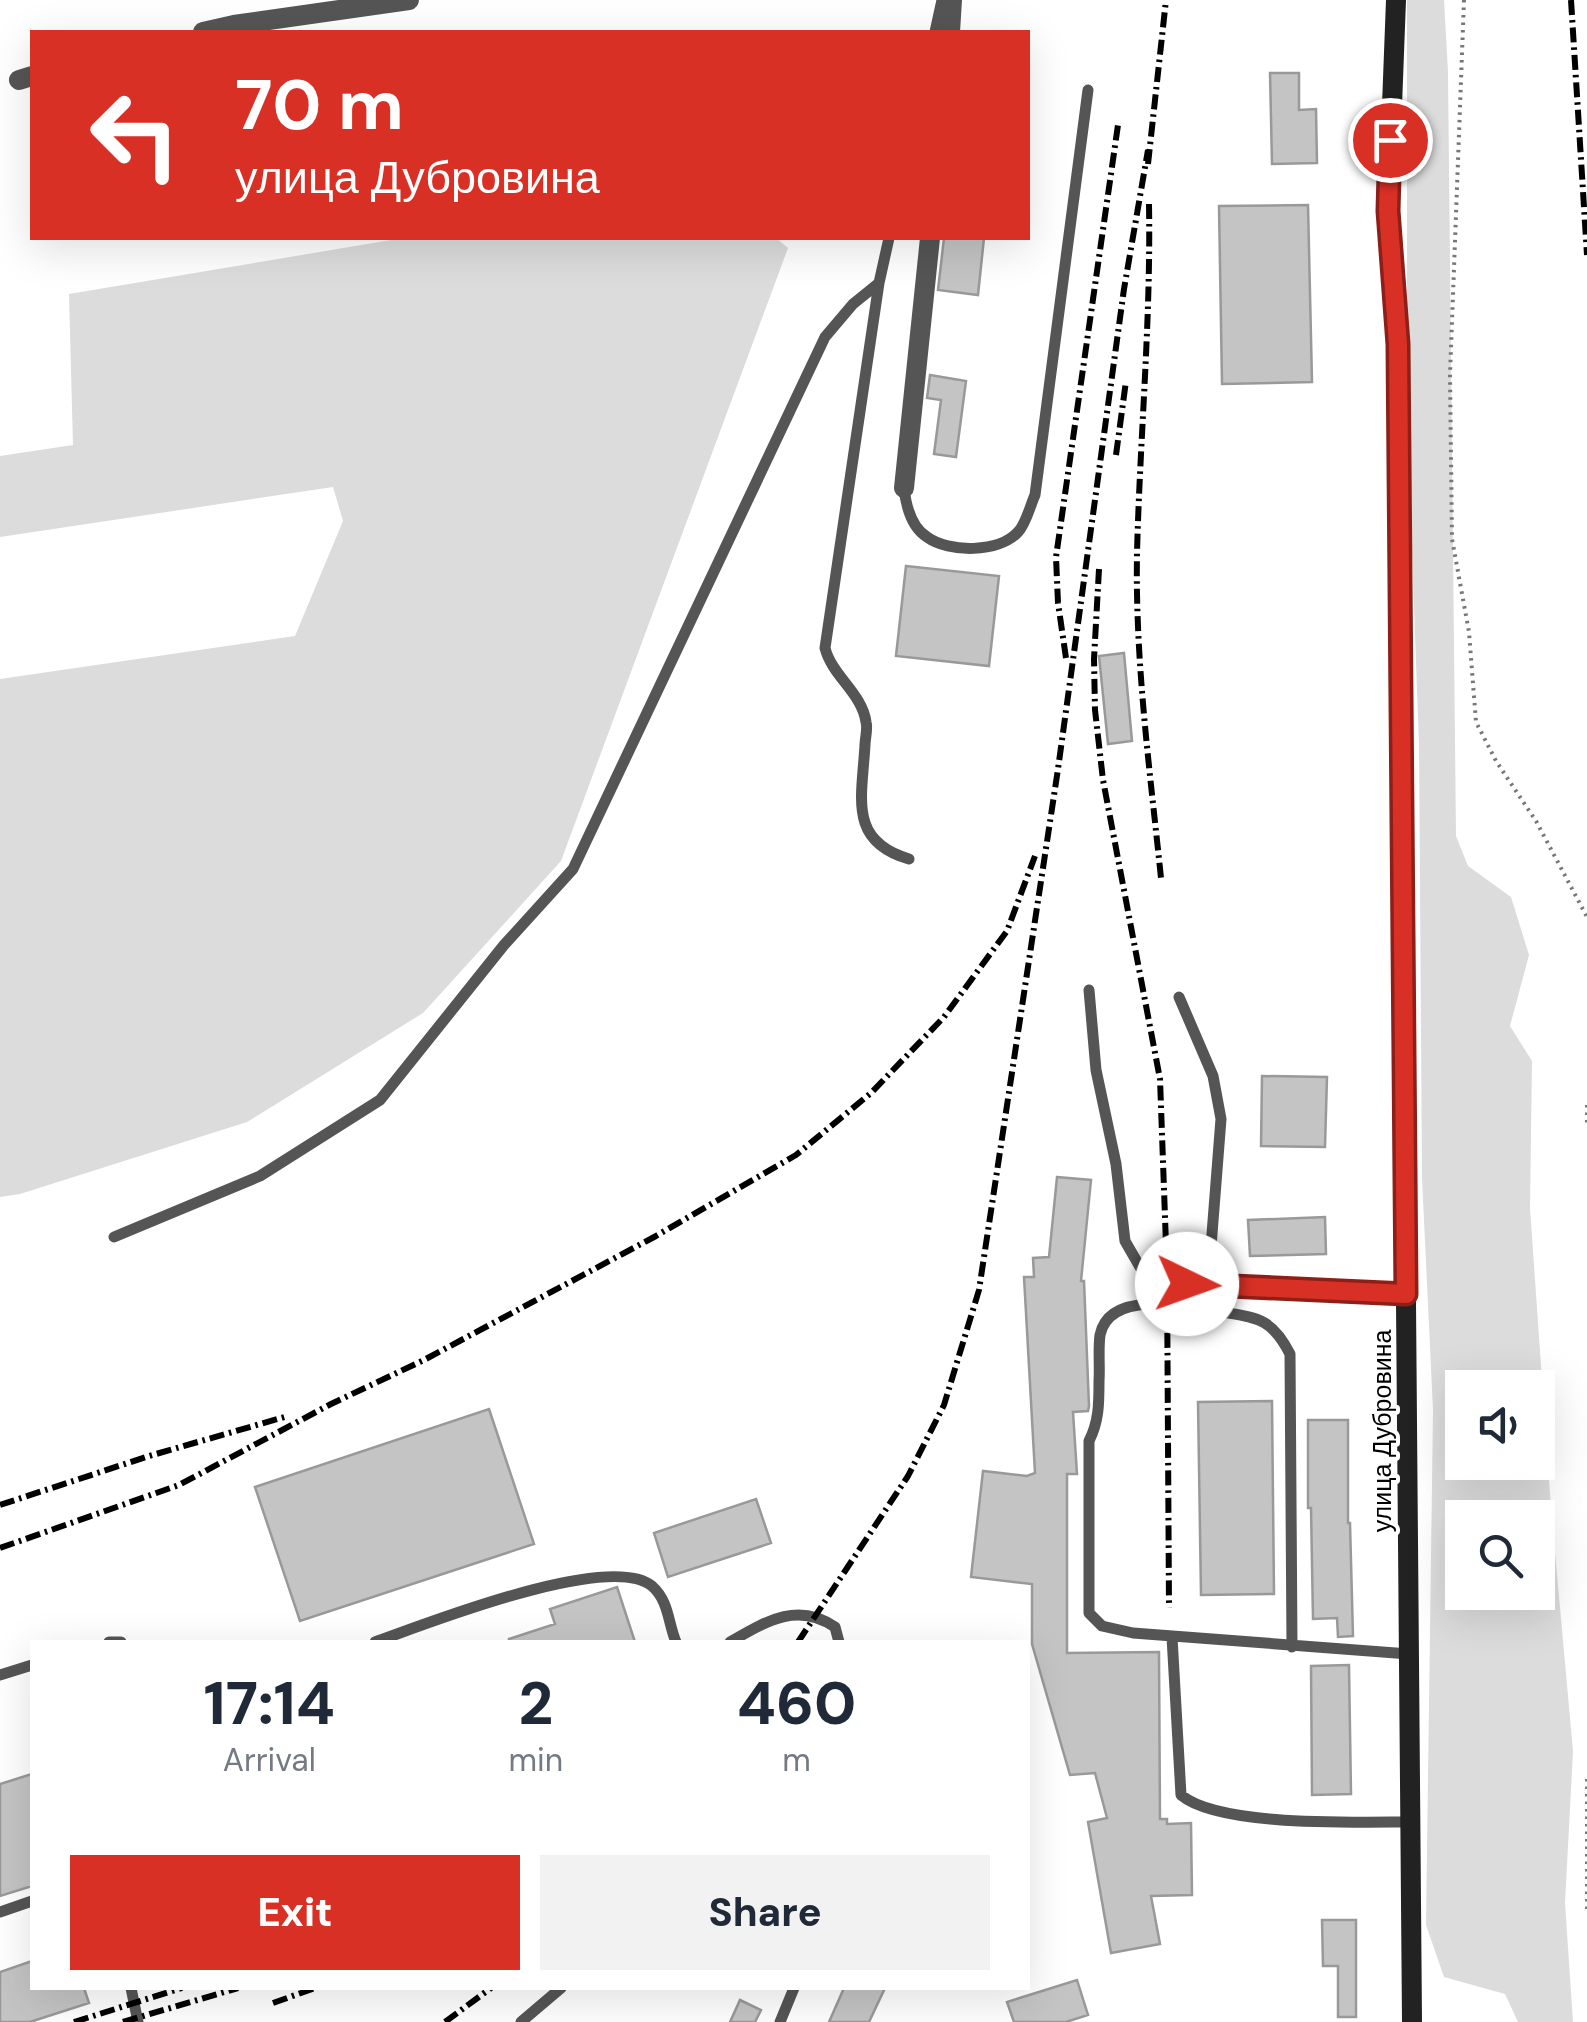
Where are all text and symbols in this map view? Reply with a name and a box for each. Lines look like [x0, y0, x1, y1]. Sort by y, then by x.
text: 70 m [235, 60, 404, 151]
icon: left [70, 70, 200, 200]
pin [1348, 98, 1433, 183]
icon: arrive [1363, 113, 1418, 168]
text: улица Дубровина [235, 148, 600, 207]
position arrow [1135, 1232, 1239, 1336]
street label: улица Дубровина [1366, 1330, 1399, 1532]
map controls [1445, 1370, 1555, 1610]
button: sound [1445, 1370, 1555, 1480]
button: search [1445, 1500, 1555, 1610]
text: 17:14 [204, 1664, 335, 1743]
text: 2 [518, 1664, 553, 1743]
text: 460 [737, 1664, 856, 1743]
text: Arrival [223, 1739, 316, 1781]
text: min [509, 1739, 563, 1781]
text: m [782, 1739, 811, 1781]
button: Exit [70, 1855, 520, 1970]
button: Share [540, 1855, 990, 1970]

